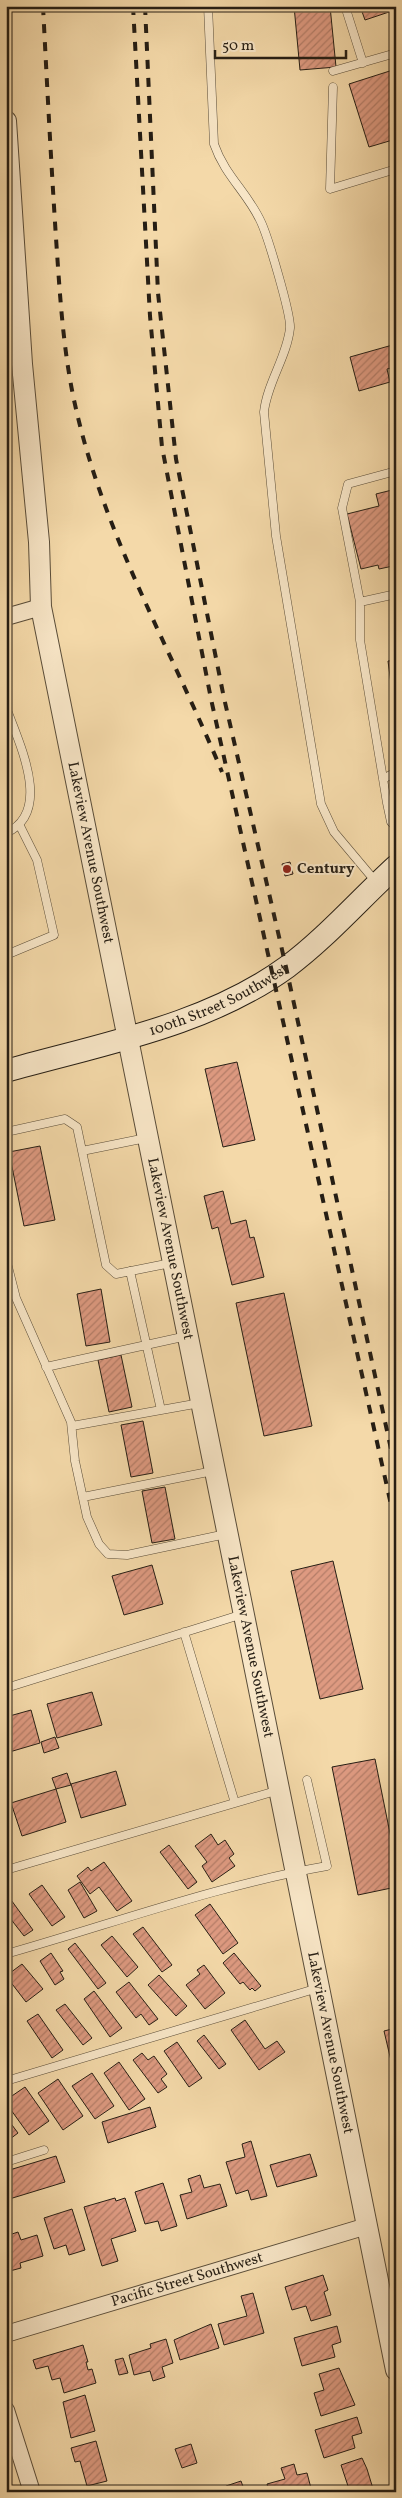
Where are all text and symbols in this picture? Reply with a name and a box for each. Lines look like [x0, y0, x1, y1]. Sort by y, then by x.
scale bar [215, 28, 346, 60]
text: 50 m [222, 36, 254, 57]
street label: Lakeview Avenue Southwest [62, 760, 119, 946]
place label: Century [297, 859, 355, 880]
marker: Century [281, 863, 293, 875]
street label: 100th Street Southwest [146, 959, 293, 1042]
street label: Lakeview Avenue Southwest [142, 1156, 199, 1342]
street label: Lakeview Avenue Southwest [222, 1554, 279, 1740]
street label: Lakeview Avenue Southwest [302, 1950, 359, 2136]
street label: Pacific Street Southwest [109, 2247, 266, 2312]

